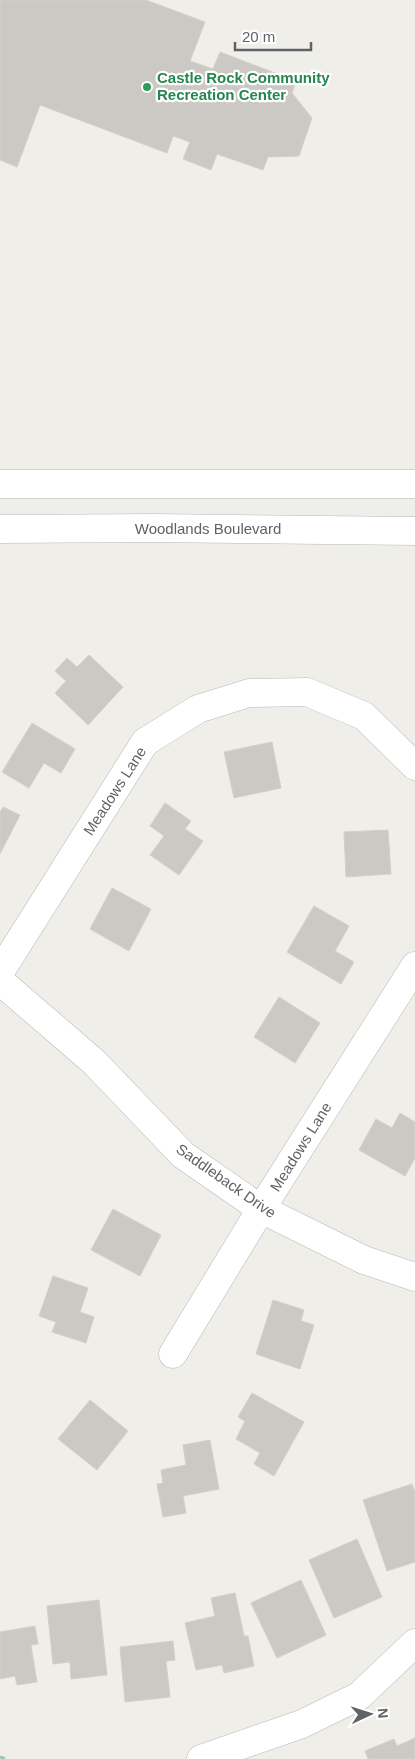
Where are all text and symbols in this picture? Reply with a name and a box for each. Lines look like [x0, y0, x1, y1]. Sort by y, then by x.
scale bar [235, 20, 311, 52]
text: 20 m [242, 28, 275, 45]
place label: Castle Rock Community Recreation Center [157, 69, 330, 103]
marker: Castle Rock Community Recreation Center [141, 81, 153, 93]
street label: Woodlands Boulevard [135, 520, 281, 537]
street label: Meadows Lane [80, 743, 149, 838]
street label: Meadows Lane [266, 1099, 335, 1194]
street label: Saddleback Drive [173, 1140, 279, 1221]
north arrow [345, 1689, 395, 1739]
text: N [375, 1707, 391, 1719]

